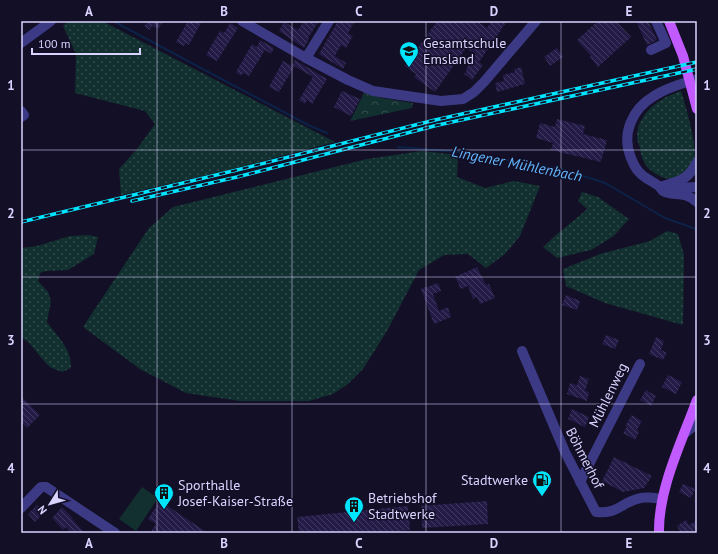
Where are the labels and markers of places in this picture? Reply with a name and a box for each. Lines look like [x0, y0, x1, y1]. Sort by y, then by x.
place label: Gesamtschule Emsland [423, 34, 506, 68]
school or university icon: Gesamtschule Emsland [398, 40, 420, 68]
fuel station icon: Stadtwerke [531, 469, 553, 497]
place label: Stadtwerke [461, 471, 528, 489]
place label: Sporthalle Josef-Kaiser-Straße [177, 476, 293, 510]
building icon: Sporthalle Josef-Kaiser-Straße [153, 482, 175, 510]
place label: Betriebshof Stadtwerke [368, 489, 437, 523]
building icon: Betriebshof Stadtwerke [343, 495, 365, 523]

